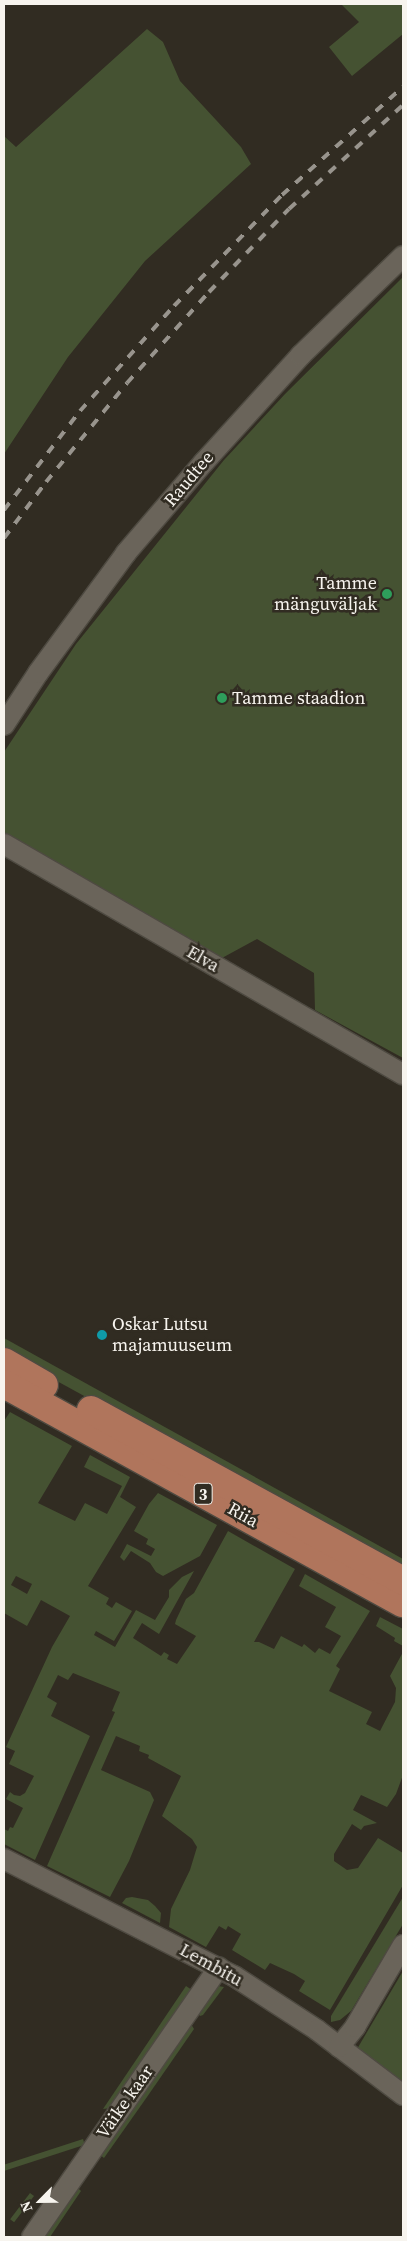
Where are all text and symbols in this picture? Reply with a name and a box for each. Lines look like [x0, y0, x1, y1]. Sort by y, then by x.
street label: Raudtee [160, 447, 218, 511]
place label: Tamme mänguväljak [274, 573, 377, 616]
marker: Tamme mänguväljak [381, 588, 393, 600]
place label: Tamme staadion [232, 687, 365, 709]
marker: Tamme staadion [216, 692, 228, 704]
street label: Elva [183, 941, 223, 977]
place label: Oskar Lutsu majamuuseum [112, 1314, 232, 1356]
marker: Oskar Lutsu majamuuseum [96, 1329, 108, 1341]
road number: 3 [193, 1480, 213, 1508]
street label: Riia [224, 1498, 262, 1532]
street label: Lembitu [176, 1939, 246, 1991]
street label: Väike kaar [92, 2061, 158, 2143]
north arrow [15, 2176, 65, 2226]
text: N [15, 2198, 37, 2215]

